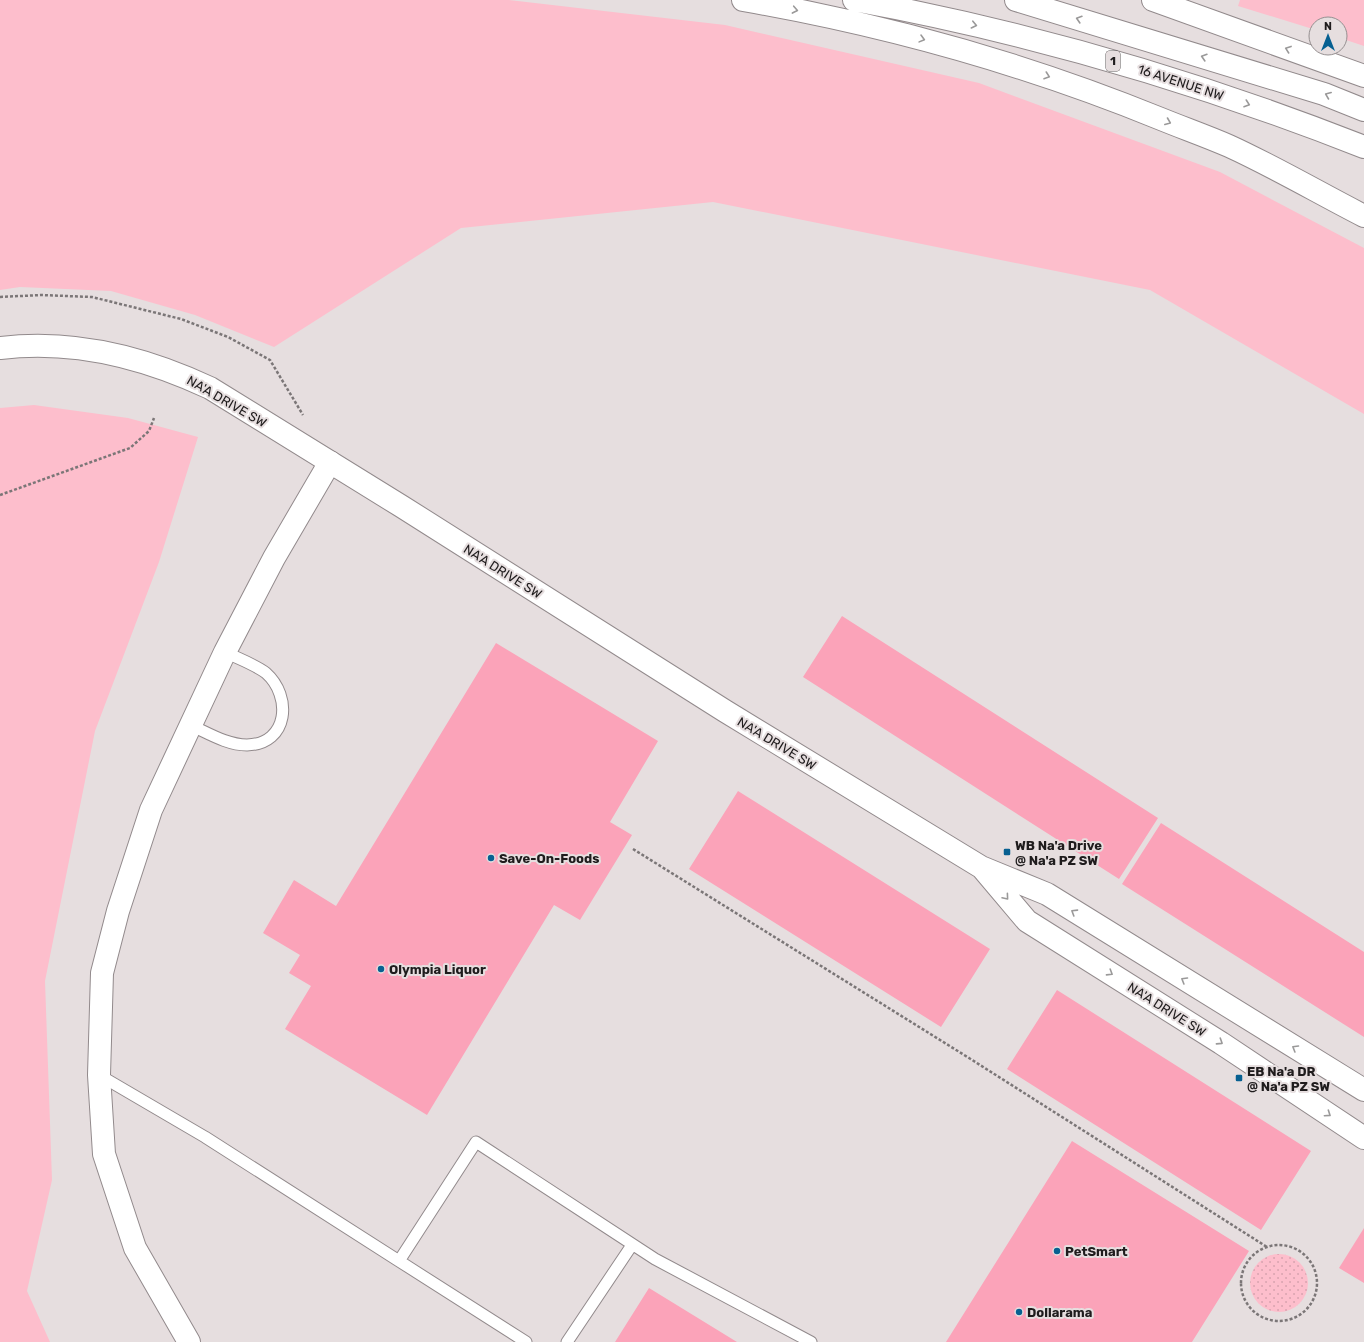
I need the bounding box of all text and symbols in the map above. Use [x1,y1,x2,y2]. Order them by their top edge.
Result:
one-way arrow [792,5,798,13]
one-way arrow [1076,15,1083,24]
north arrow [1308,16,1348,56]
text: N [1324,20,1332,33]
one-way arrow [971,21,978,29]
one-way arrow [918,34,925,43]
one-way arrow [1284,45,1291,53]
road number: 1 [1106,51,1120,71]
one-way arrow [1201,53,1208,62]
street label: 16 AVENUE NW [1136,62,1226,103]
one-way arrow [1043,71,1050,80]
one-way arrow [1325,92,1332,100]
one-way arrow [1244,99,1251,107]
one-way arrow [1165,117,1172,125]
street label: NA'A DRIVE SW [184,373,269,430]
street label: NA'A DRIVE SW [461,541,545,601]
street label: NA'A DRIVE SW [735,714,819,773]
place label: WB Na'a Drive @ Na'a PZ SW [1015,838,1102,868]
marker: WB Na'a Drive @ Na'a PZ SW [1002,847,1012,857]
place label: Save-On-Foods [499,851,599,866]
marker: Save-On-Foods [486,853,496,863]
one-way arrow [1002,892,1009,899]
one-way arrow [1071,909,1078,916]
place label: Olympia Liquor [389,962,486,977]
marker: Olympia Liquor [376,964,386,974]
one-way arrow [1106,969,1113,976]
one-way arrow [1181,978,1188,985]
street label: NA'A DRIVE SW [1125,979,1209,1039]
one-way arrow [1216,1038,1223,1045]
one-way arrow [1292,1045,1299,1053]
place label: EB Na'a DR @ Na'a PZ SW [1247,1064,1330,1094]
marker: EB Na'a DR @ Na'a PZ SW [1234,1073,1244,1083]
one-way arrow [1324,1109,1331,1117]
place label: PetSmart [1065,1244,1128,1259]
marker: PetSmart [1052,1246,1062,1256]
place label: Dollarama [1027,1305,1092,1320]
marker: Dollarama [1014,1307,1024,1317]

